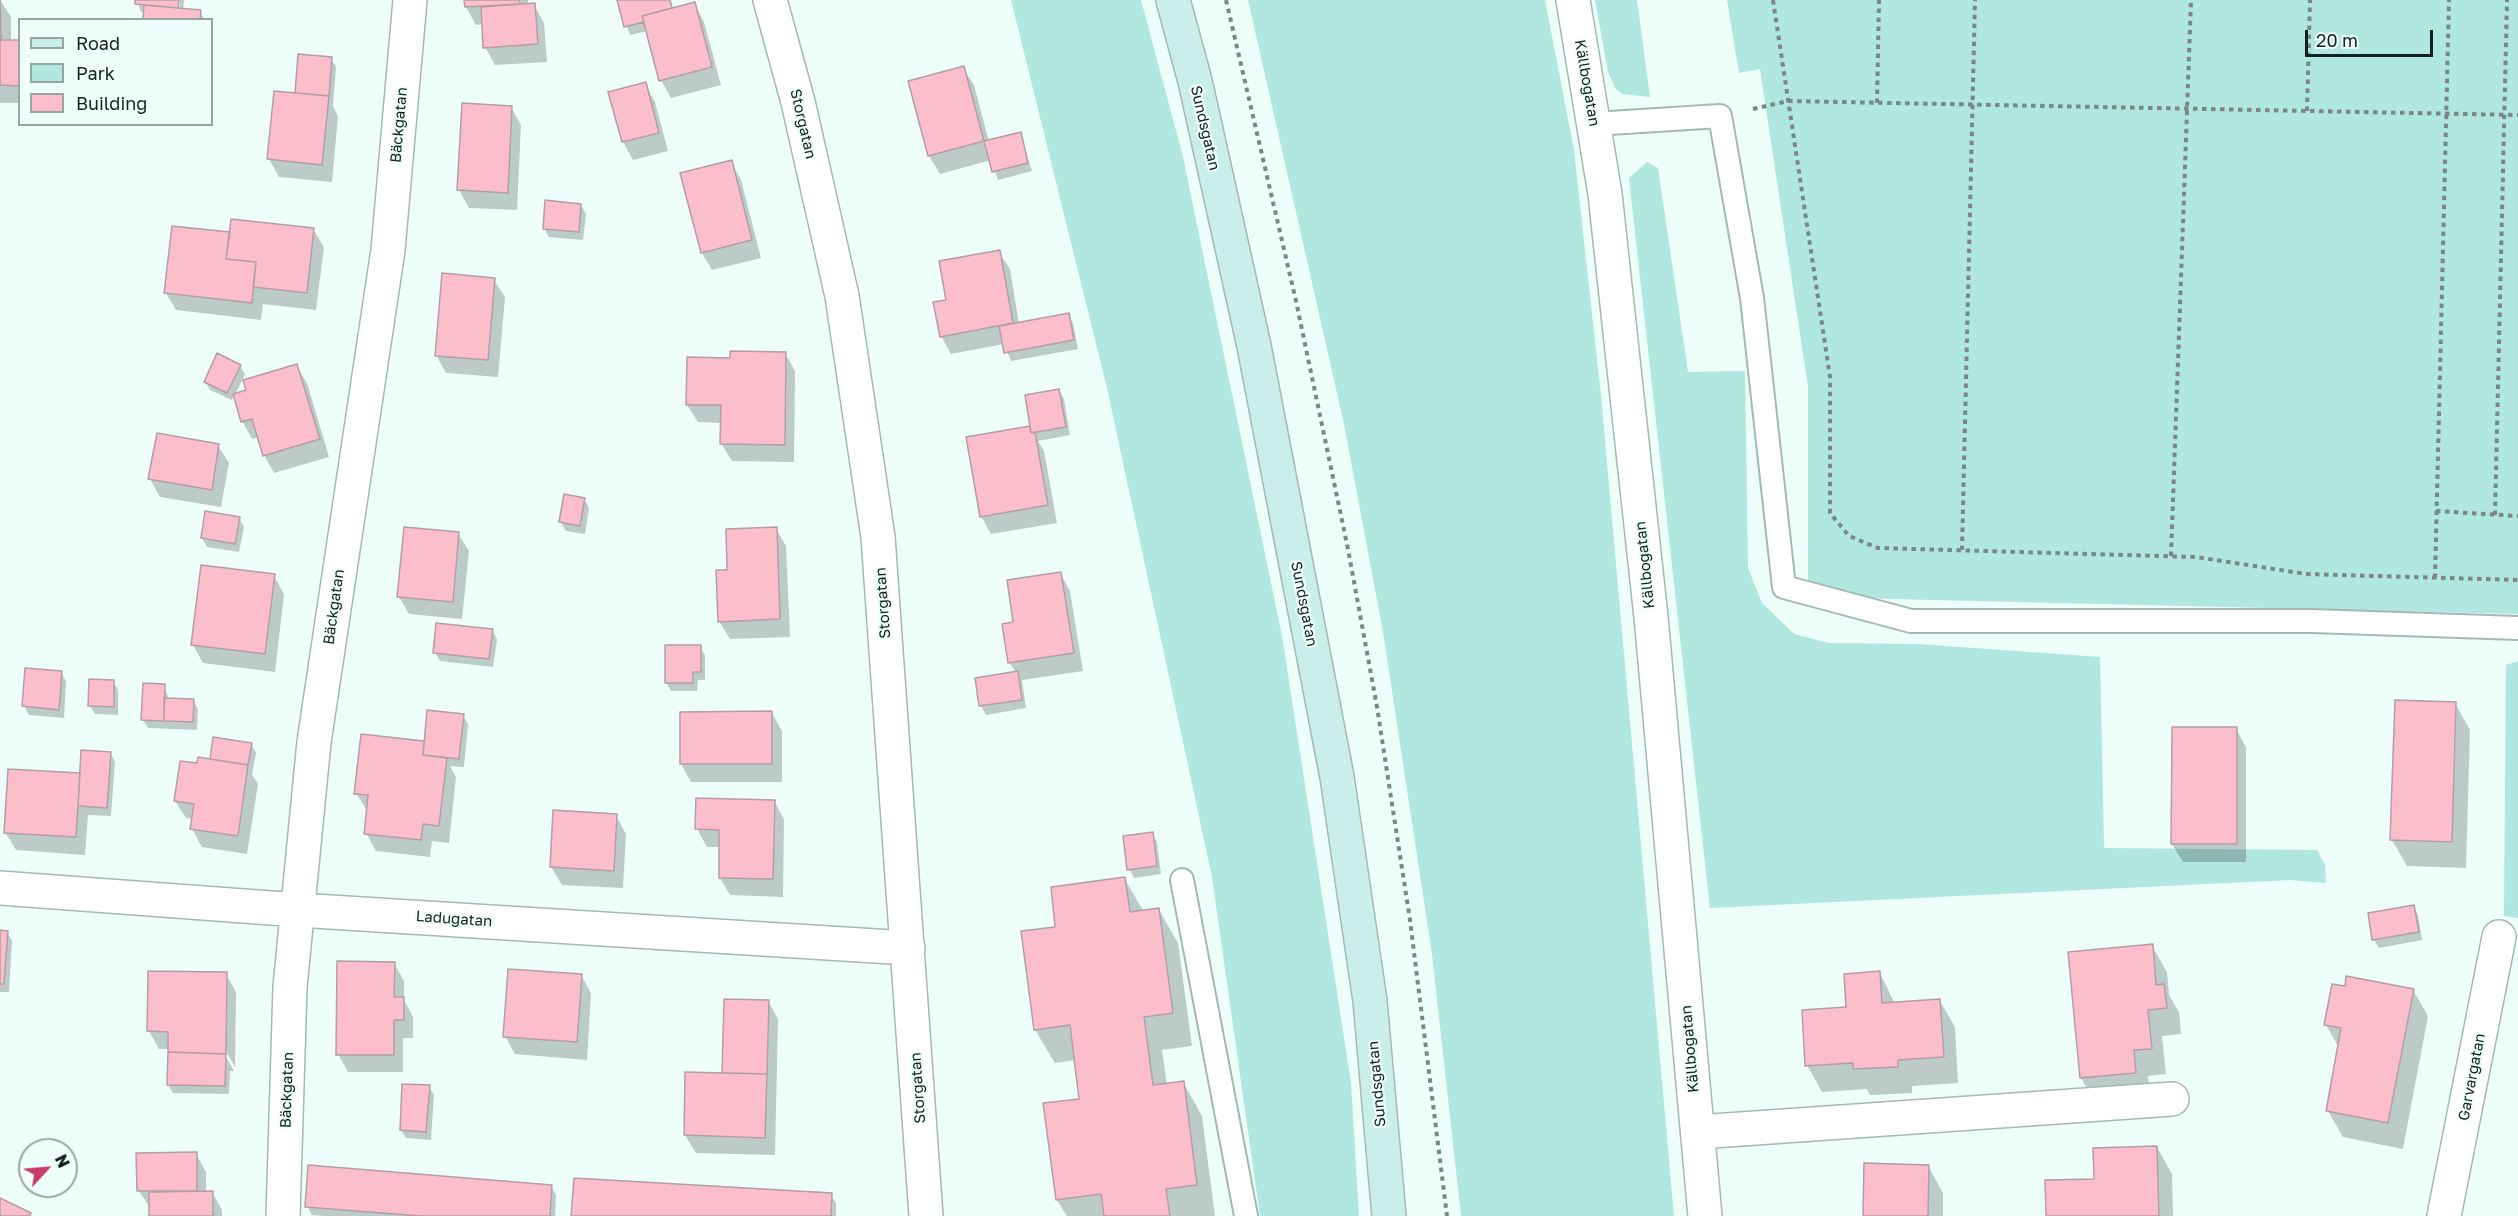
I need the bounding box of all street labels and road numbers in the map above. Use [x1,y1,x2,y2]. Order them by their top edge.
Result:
street label: Källbogatan [1571,38,1603,128]
street label: Sundsgatan [1187,84,1223,172]
street label: Bäckgatan [387,86,411,164]
street label: Storgatan [786,87,820,161]
street label: Källbogatan [1631,520,1659,610]
street label: Sundsgatan [1287,560,1321,648]
street label: Storgatan [872,567,894,639]
street label: Bäckgatan [320,568,348,646]
street label: Ladugatan [415,907,493,931]
street label: Källbogatan [1677,1005,1703,1093]
street label: Garvargatan [2455,1032,2489,1122]
street label: Sundsgatan [1364,1040,1390,1128]
street label: Bäckgatan [277,1052,297,1128]
street label: Storgatan [907,1052,929,1124]

